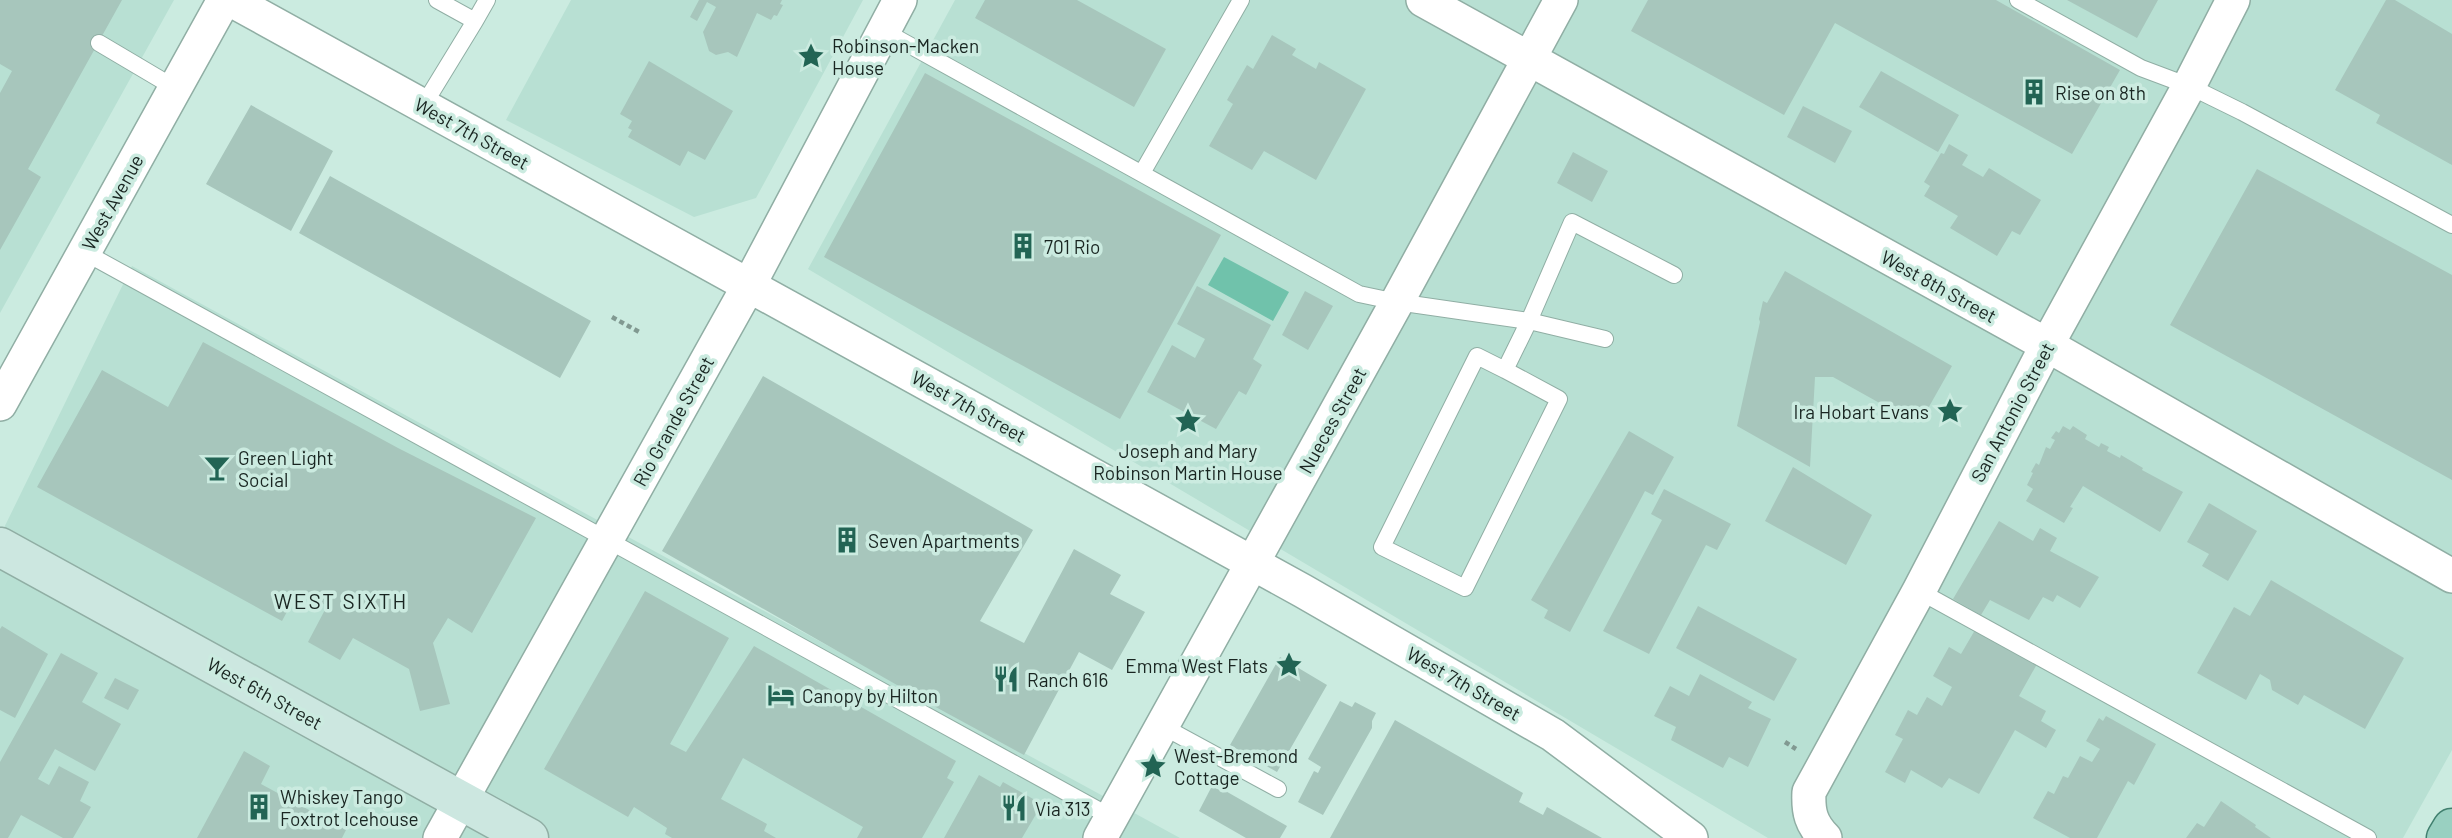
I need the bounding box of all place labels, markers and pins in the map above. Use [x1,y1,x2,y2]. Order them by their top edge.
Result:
place label: Robinson-Macken House [832,34,979,79]
place icon: Robinson-Macken House [796,41,826,71]
building icon: Rise on 8th [2019,77,2049,107]
place label: Rise on 8th [2055,81,2146,104]
building icon: 701 Rio [1008,231,1038,261]
place label: 701 Rio [1044,235,1100,258]
place icon: Ira Hobart Evans [1935,396,1965,426]
place label: Ira Hobart Evans [1794,400,1929,423]
place icon: Joseph and Mary Robinson Martin House [1173,406,1203,436]
place label: Joseph and Mary Robinson Martin House [1093,439,1283,484]
place label: Green Light Social [238,446,334,491]
bar icon: Green Light Social [202,453,232,483]
building icon: Seven Apartments [832,525,862,555]
place label: Seven Apartments [868,529,1020,552]
place icon: Emma West Flats [1274,650,1304,680]
place label: Emma West Flats [1125,654,1268,677]
restaurant icon: Ranch 616 [991,664,1021,694]
place label: Ranch 616 [1027,668,1108,691]
hotel icon: Canopy by Hilton [766,680,796,710]
place label: Canopy by Hilton [802,684,938,707]
place label: West-Bremond Cottage [1174,744,1298,789]
place icon: West-Bremond Cottage [1138,751,1168,781]
place label: Whiskey Tango Foxtrot Icehouse [280,785,419,830]
building icon: Whiskey Tango Foxtrot Icehouse [244,792,274,822]
restaurant icon: Via 313 [999,793,1029,823]
place label: Via 313 [1035,797,1091,820]

